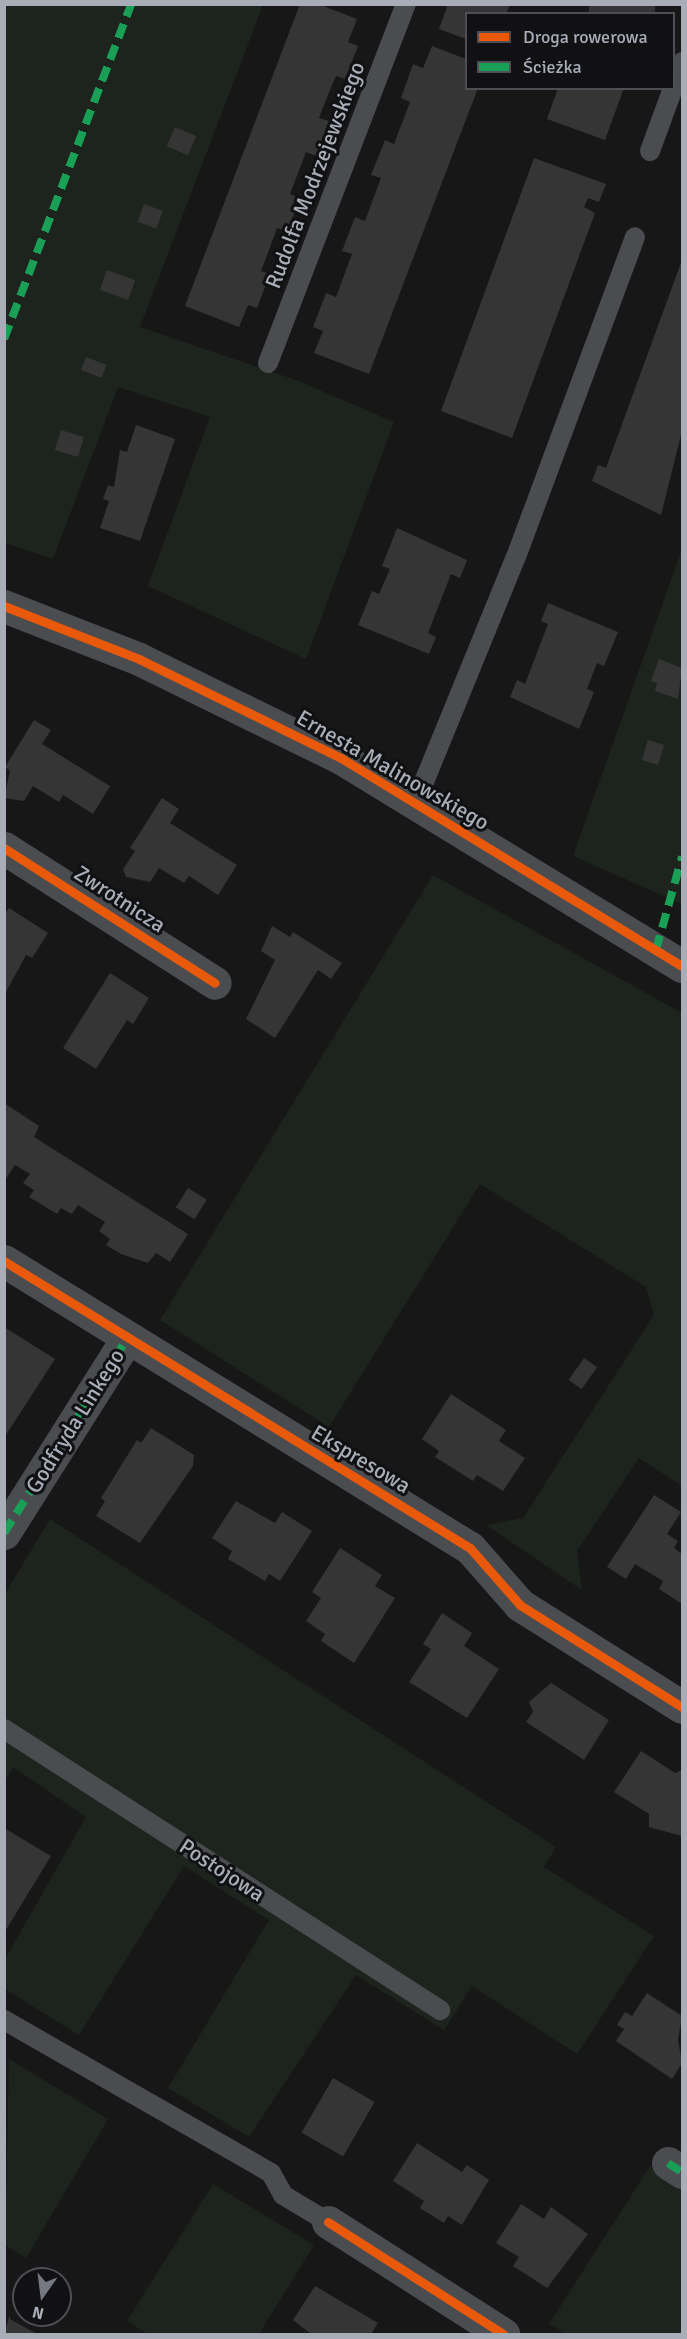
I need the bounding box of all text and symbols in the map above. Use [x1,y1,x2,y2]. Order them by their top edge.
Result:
legend [465,12,675,90]
text: Droga rowerowa [523,26,648,48]
text: Ścieżka [523,56,582,78]
street label: Rudolfa Modrzejewskiego [260,58,370,292]
street label: Ernesta Malinowskiego [292,704,494,836]
street label: Zwrotnicza [69,860,171,938]
street label: Godfryda Linkego [20,1344,130,1498]
street label: Ekspresowa [307,1419,415,1499]
street label: Postojowa [175,1833,269,1907]
north arrow [12,2267,72,2327]
text: N [30,2301,46,2324]

